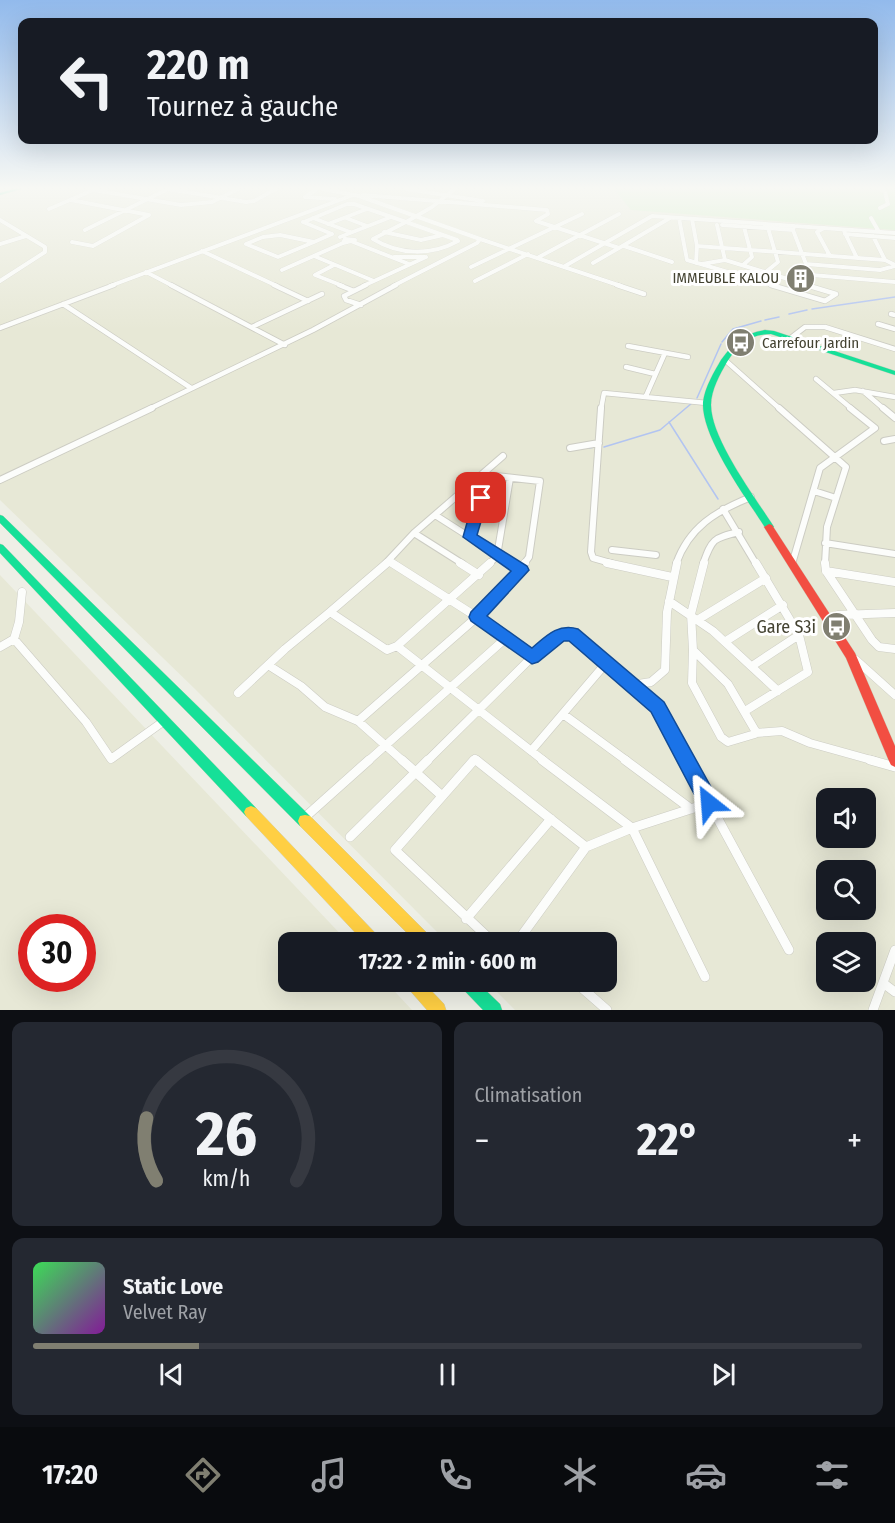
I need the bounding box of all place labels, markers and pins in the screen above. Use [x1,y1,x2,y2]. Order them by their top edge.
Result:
building icon: IMMEUBLE KALOU [784,262,816,294]
place label: IMMEUBLE KALOU [672,269,779,287]
bus stop icon: Carrefour Jardin [725,327,757,359]
place label: Carrefour Jardin [762,334,859,352]
pin [455,472,506,523]
bus stop icon: Gare S3i [821,611,853,643]
place label: Gare S3i [756,616,816,638]

